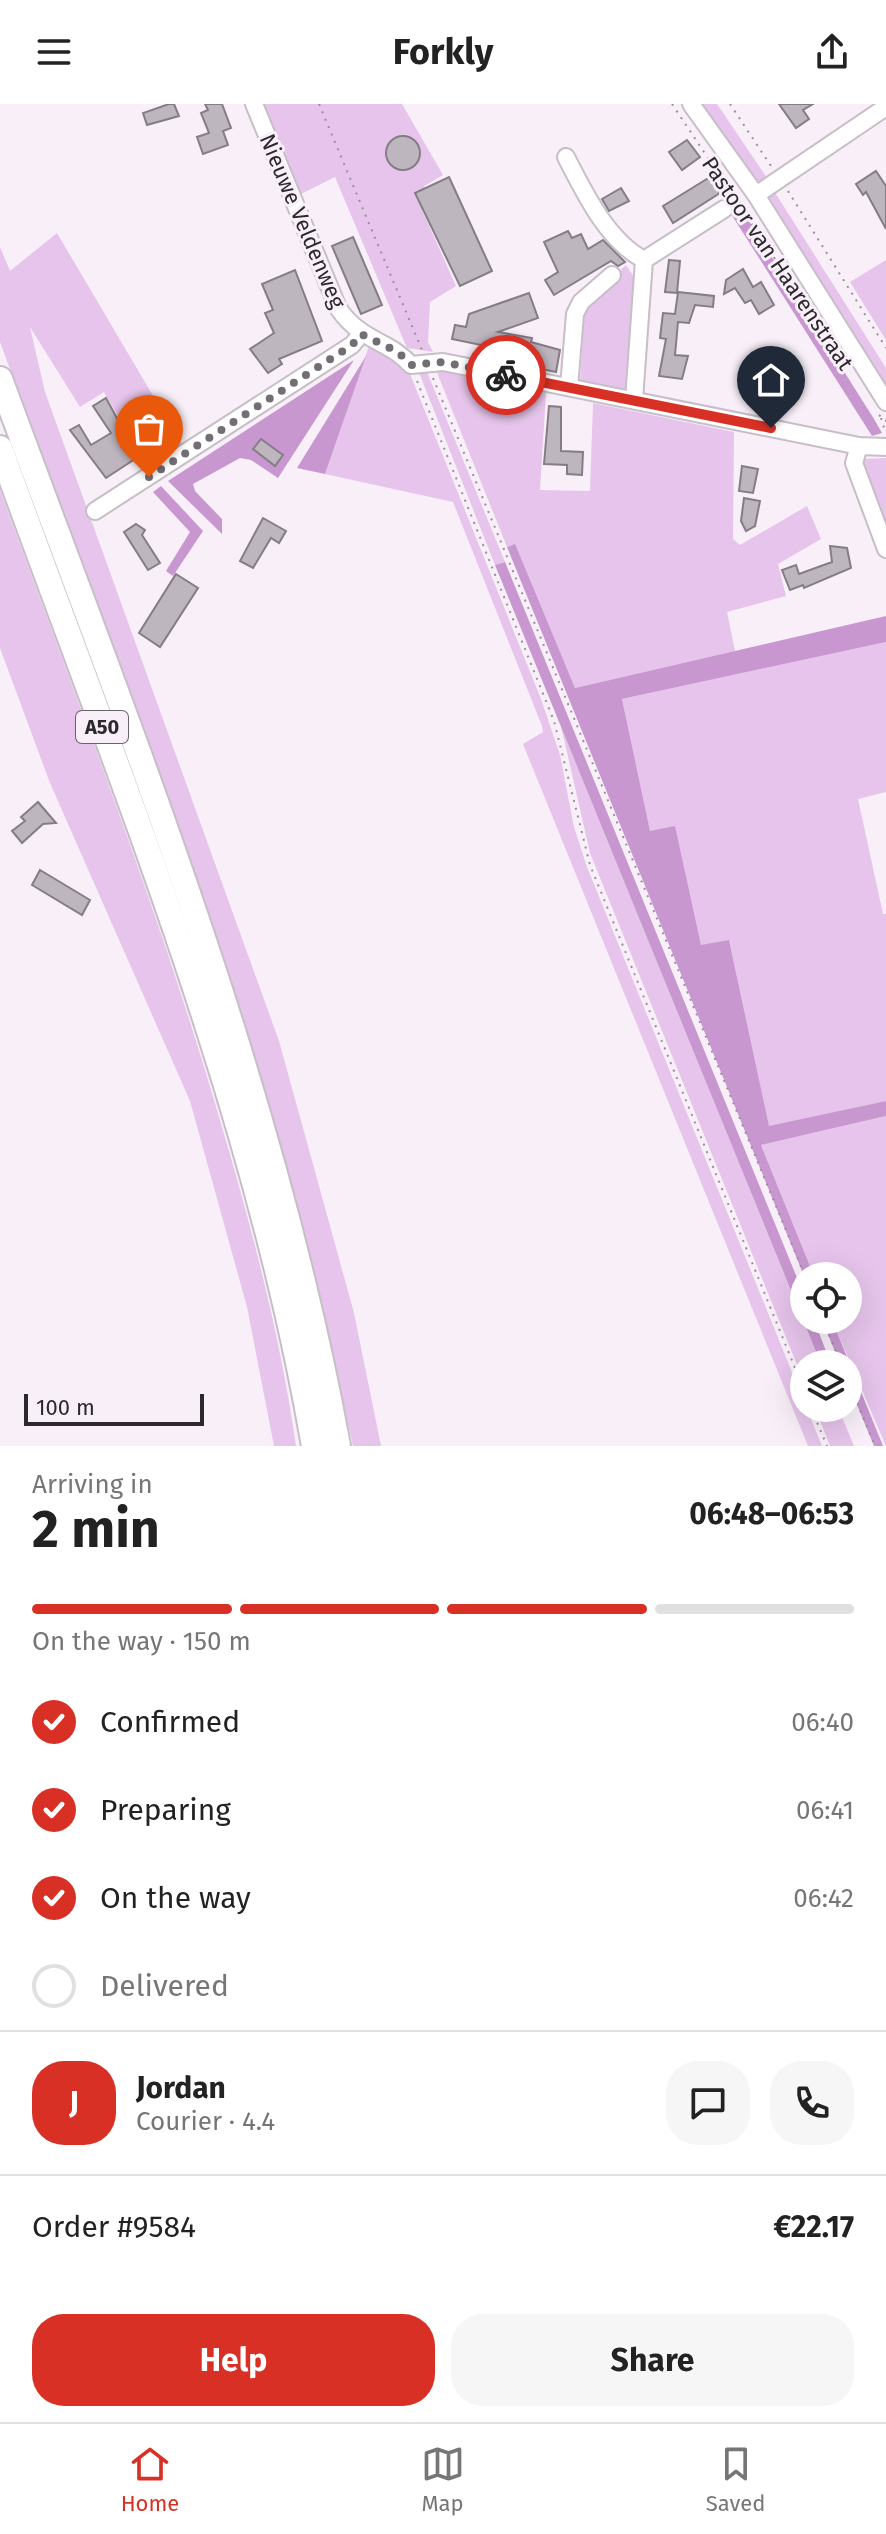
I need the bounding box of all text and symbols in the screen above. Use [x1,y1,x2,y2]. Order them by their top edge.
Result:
icon: menu [32,30,76,74]
text: Forkly [393,30,493,74]
icon: share [810,30,854,74]
street label: Nieuwe Veldenweg [254,130,352,313]
street label: Pastoor van Haarenstraat [696,151,859,375]
courier [466,335,546,415]
pin [737,346,805,428]
icon: bike [484,353,528,397]
icon: home [749,358,793,402]
pin [115,395,183,477]
icon: bag [127,407,171,451]
road number: A50 [76,711,128,743]
map controls [790,1262,862,1422]
button: locate [790,1262,862,1334]
button: layers [790,1350,862,1422]
scale bar [24,1390,204,1426]
text: 100 m [36,1394,95,1421]
text: Arriving in [32,1469,153,1500]
text: 06:48–06:53 [689,1496,854,1532]
text: 2 min [32,1498,160,1561]
text: On the way · 150 m [32,1626,251,1657]
icon: check [32,1700,76,1744]
text: Confirmed [100,1704,240,1740]
text: 06:40 [791,1707,854,1738]
icon: check [32,1788,76,1832]
text: Preparing [100,1792,231,1828]
text: 06:41 [796,1795,854,1826]
icon: check [32,1876,76,1920]
text: On the way [100,1880,251,1916]
text: 06:42 [793,1883,854,1914]
text: Delivered [100,1968,229,2004]
button: chat [666,2061,750,2145]
button: phone [770,2061,854,2145]
text: Jordan [136,2070,226,2106]
text: J [69,2085,79,2121]
text: Courier · 4.4 [136,2106,275,2137]
text: Order #9584 [32,2209,196,2245]
text: €22.17 [773,2209,854,2245]
button: Help [32,2314,435,2406]
button: Share [451,2314,854,2406]
tab: Home [121,2442,179,2517]
tab: Map [421,2442,465,2517]
tab: Saved [706,2442,765,2517]

